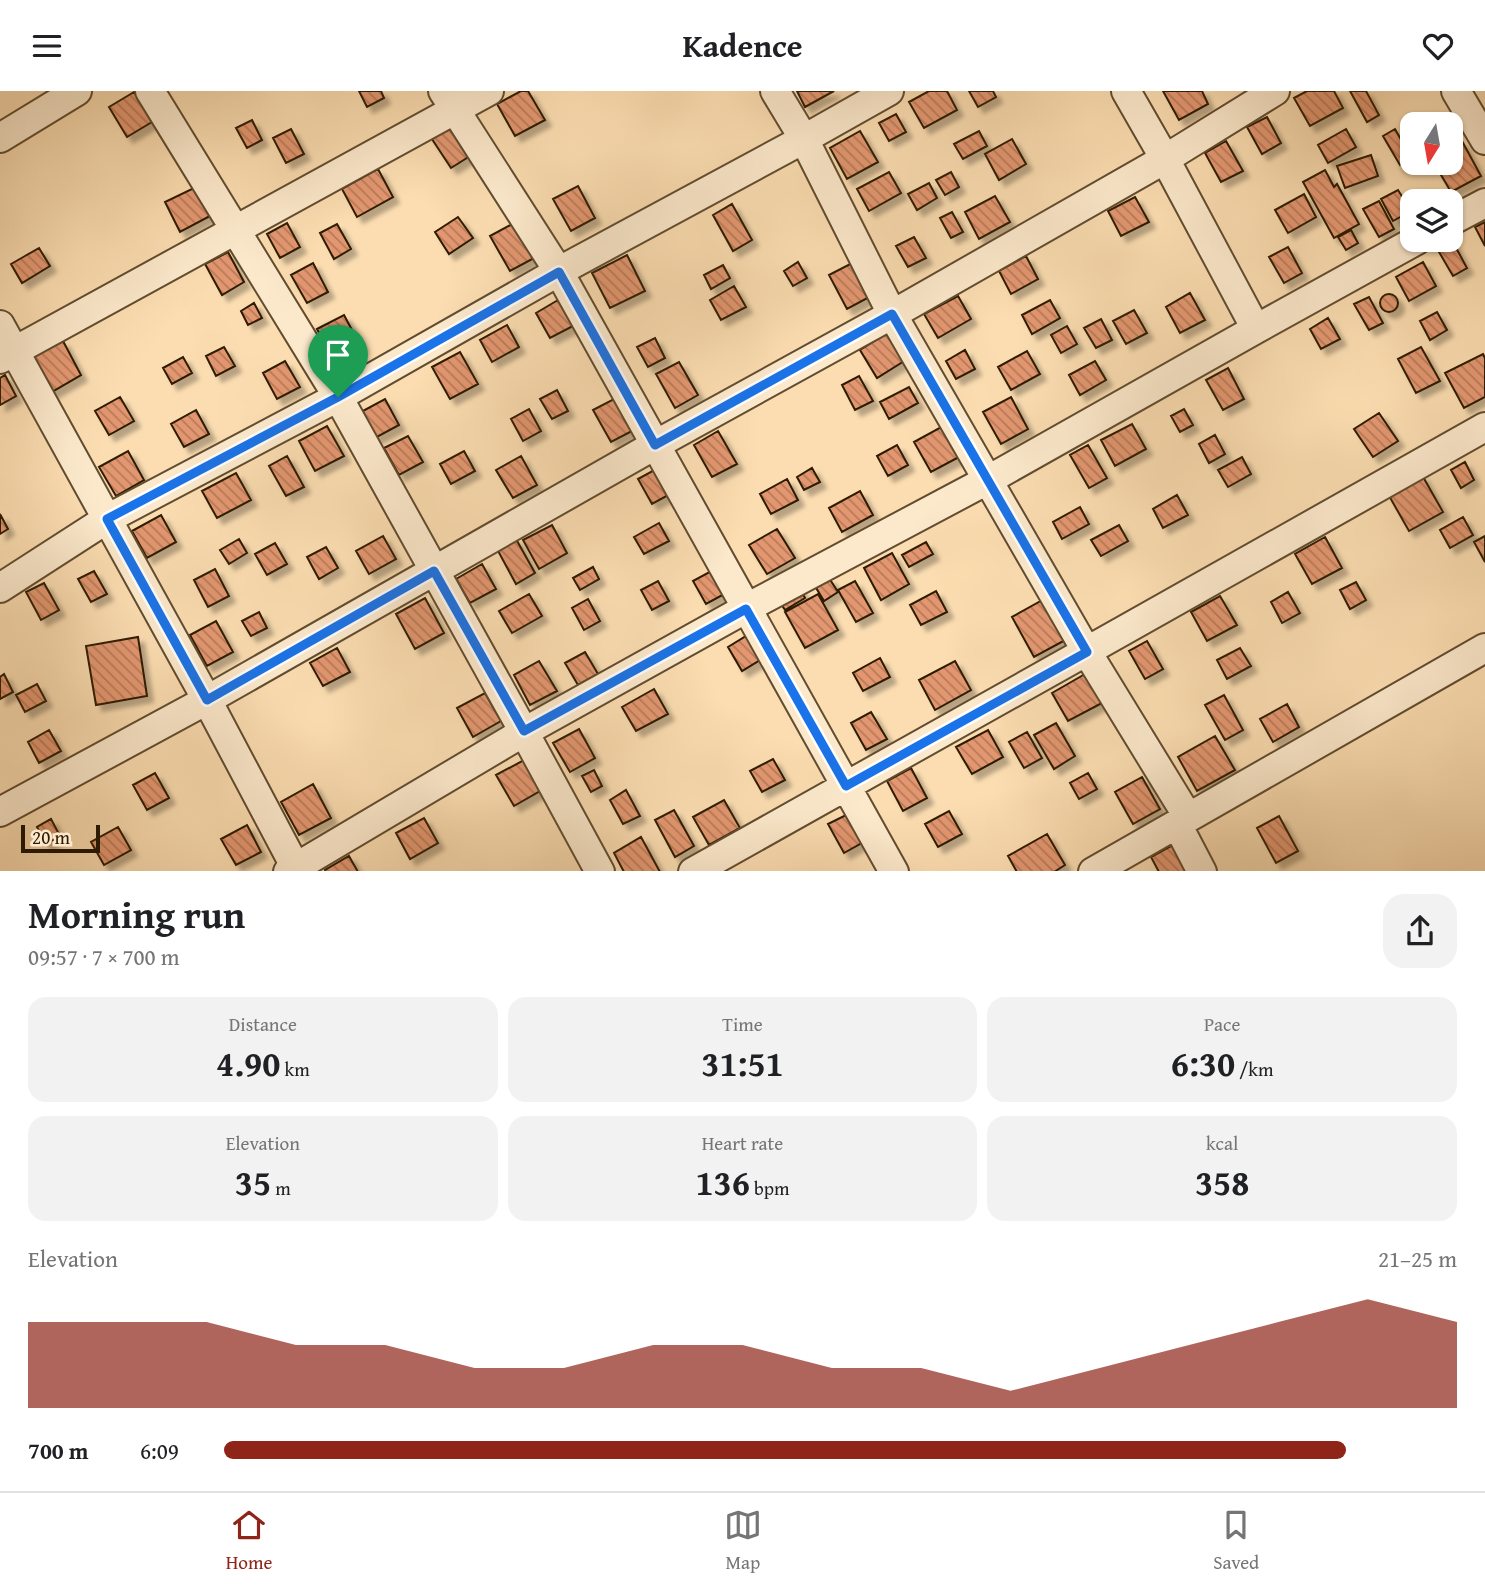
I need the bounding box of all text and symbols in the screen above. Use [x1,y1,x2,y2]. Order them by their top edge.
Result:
text: Kadence [682,22,803,69]
icon: menu [28,27,66,65]
icon: heart [1419,27,1457,65]
north arrow [1400,112,1463,175]
map controls [1400,112,1463,252]
button: layers [1400,189,1463,252]
pin [308,325,368,397]
icon: arrive [319,336,357,374]
scale bar [21,823,100,854]
text: 20 m [32,823,70,851]
text: Morning run [28,886,245,942]
button: share [1383,894,1457,968]
text: 09:57 · 7 × 700 m [28,940,180,973]
text: Distance [229,1010,297,1038]
text: Time [722,1010,763,1038]
text: Pace [1204,1010,1240,1038]
text: 4.90 [216,1038,280,1089]
text: 31:51 [701,1038,784,1089]
text: 6:30 [1171,1038,1235,1089]
text: km [280,1055,310,1083]
text: /km [1235,1055,1273,1083]
text: Elevation [226,1129,300,1157]
text: Heart rate [702,1129,783,1157]
text: kcal [1206,1129,1238,1157]
text: 35 [235,1157,271,1208]
text: 136 [695,1157,750,1208]
text: 358 [1195,1157,1249,1208]
text: m [271,1174,291,1202]
text: bpm [750,1174,790,1202]
text: Elevation [28,1242,118,1275]
text: 21–25 m [1378,1242,1457,1275]
text: 700 m [28,1434,89,1467]
text: 6:09 [140,1434,179,1467]
tab: Home [226,1506,272,1576]
tab: Map [724,1506,762,1576]
tab: Saved [1213,1506,1259,1576]

